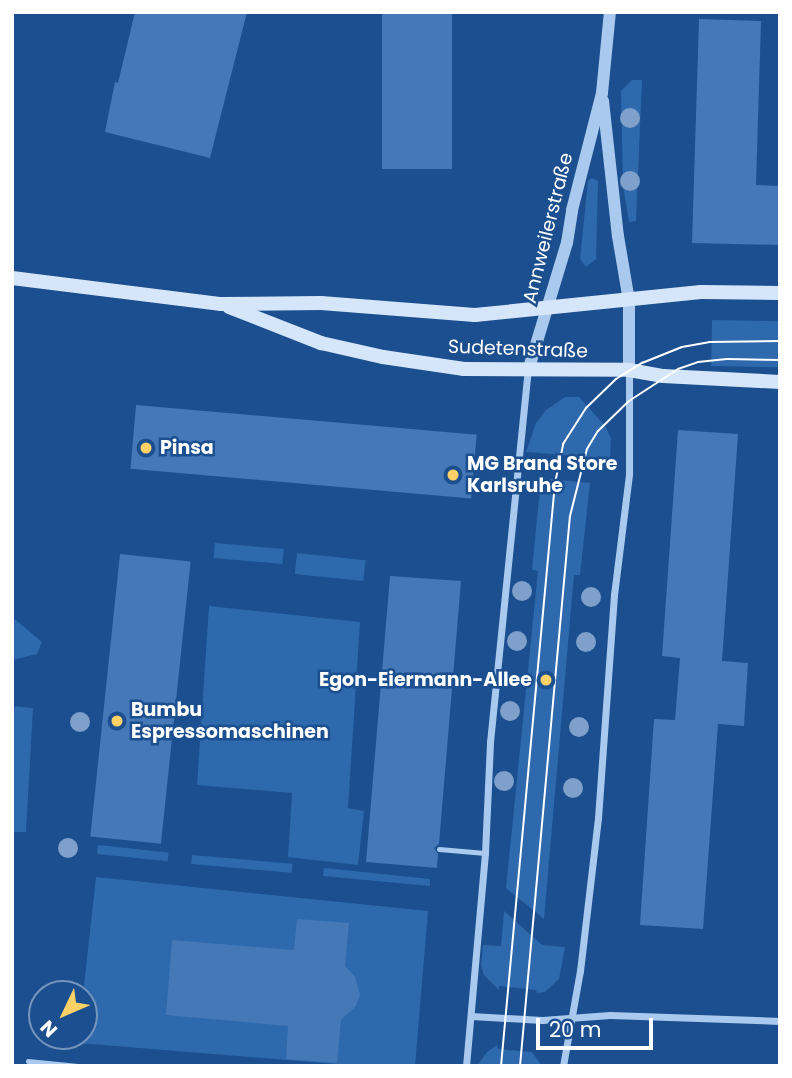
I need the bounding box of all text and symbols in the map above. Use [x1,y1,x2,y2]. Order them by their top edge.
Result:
street label: Annweilerstraße [518,150,578,306]
street label: Sudetenstraße [448,335,588,363]
place label: Pinsa [160,437,214,459]
marker: Pinsa [138,440,154,456]
place label: MG Brand Store Karlsruhe [467,453,618,497]
marker: MG Brand Store Karlsruhe [445,467,461,483]
place label: Egon-Eiermann-Allee [319,669,532,691]
marker: Egon-Eiermann-Allee [538,672,554,688]
place label: Bumbu Espressomaschinen [131,699,329,743]
marker: Bumbu Espressomaschinen [109,713,125,729]
north arrow [28,980,98,1050]
scale bar [540,1004,657,1048]
text: N [34,1014,64,1043]
text: 20 m [549,1015,602,1044]

